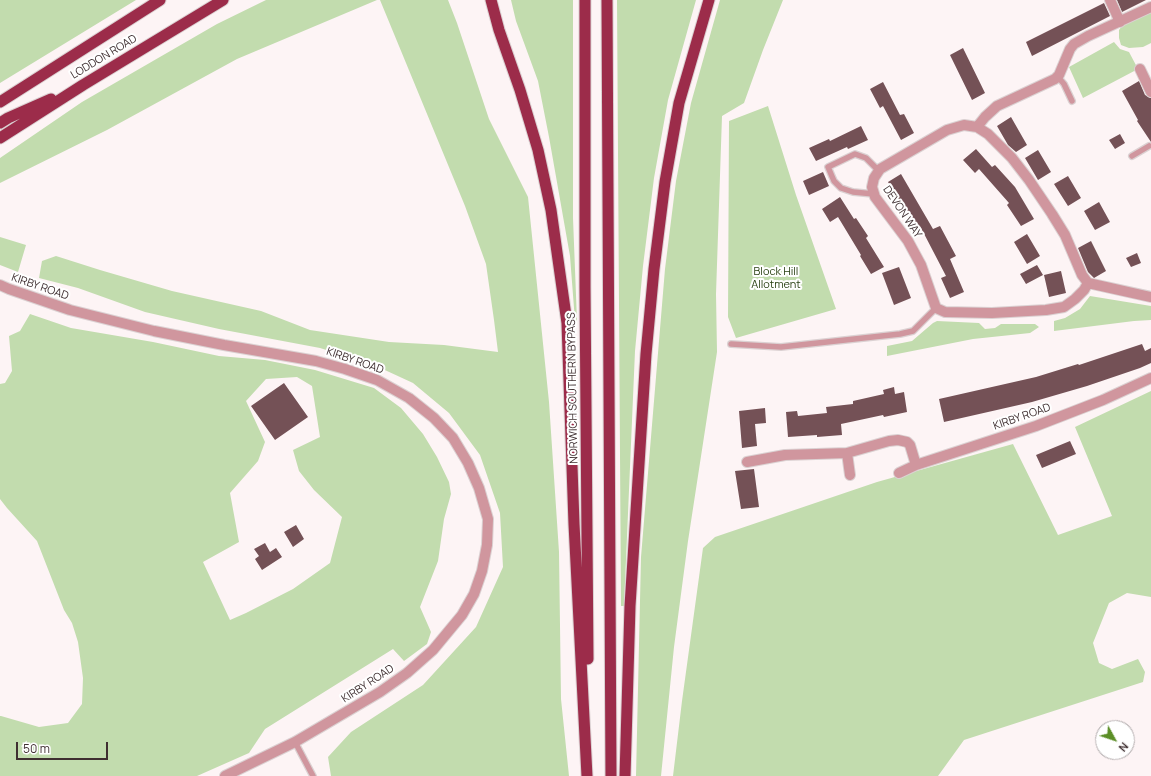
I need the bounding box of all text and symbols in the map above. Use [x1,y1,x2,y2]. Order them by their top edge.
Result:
street label: LODDON ROAD [69,32,139,82]
street label: DEVON WAY [880,184,924,240]
park label: Block Hill Allotment [751,265,801,291]
street label: KIRBY ROAD [10,271,70,303]
street label: NORWICH SOUTHERN BYPASS [565,312,581,464]
street label: KIRBY ROAD [325,345,385,377]
street label: KIRBY ROAD [992,401,1052,433]
street label: KIRBY ROAD [339,662,397,706]
north arrow [1095,720,1135,760]
scale bar [18,734,110,760]
text: 50 m [23,740,50,757]
text: N [1116,740,1132,755]

